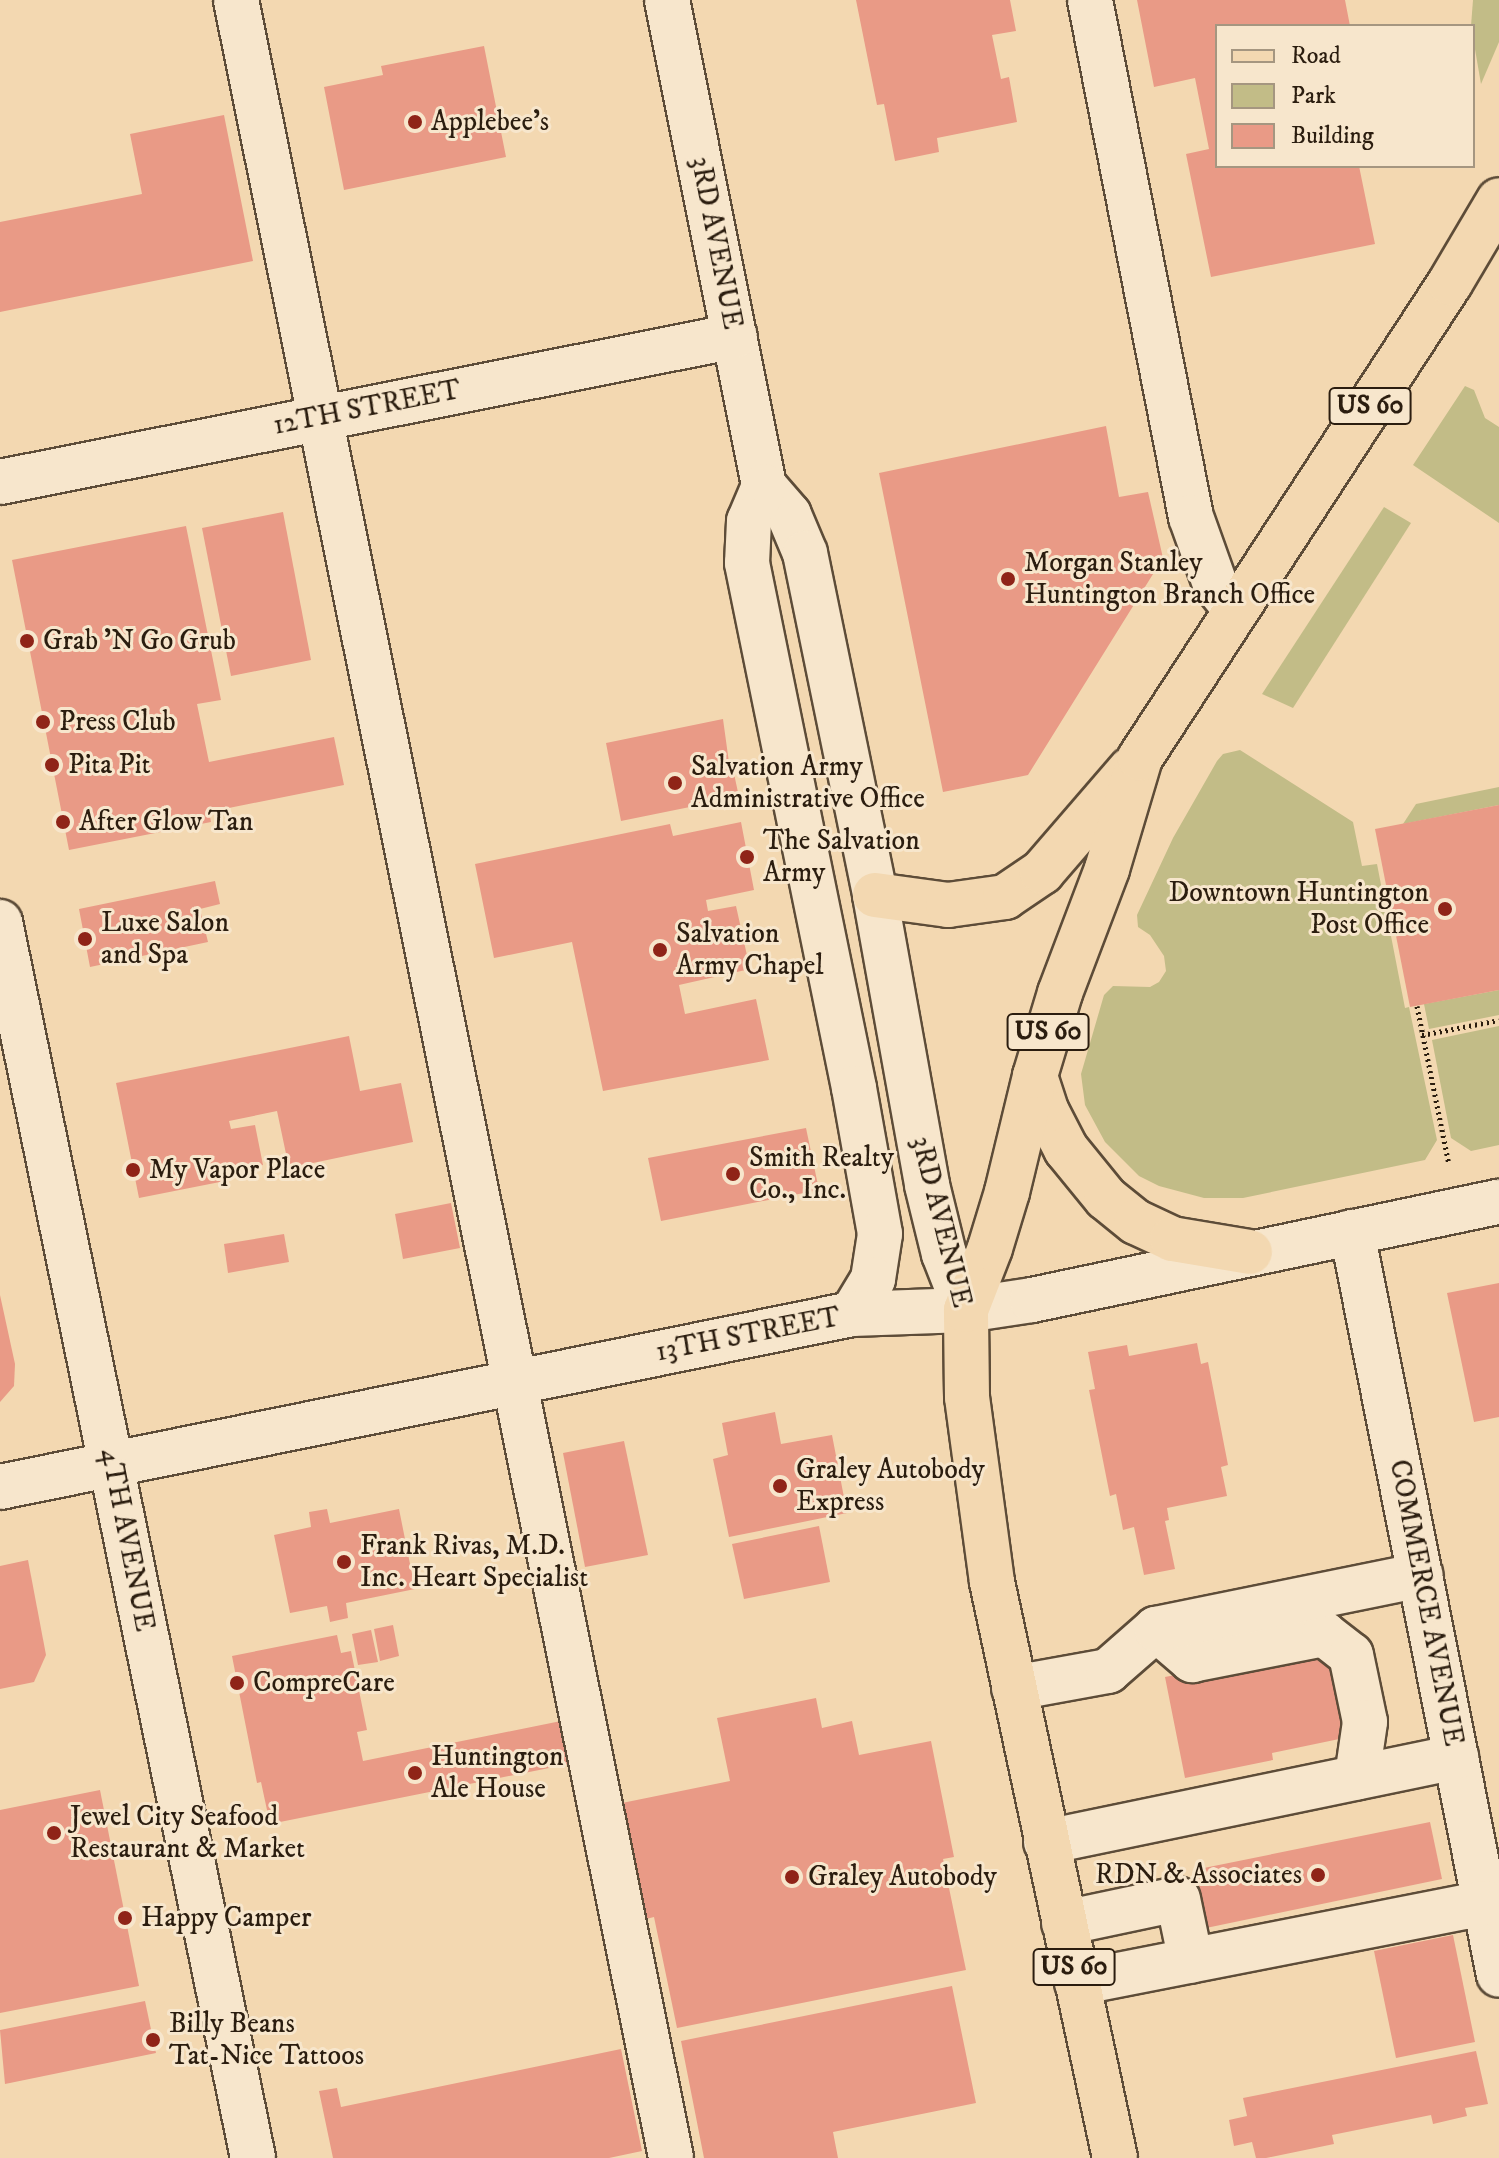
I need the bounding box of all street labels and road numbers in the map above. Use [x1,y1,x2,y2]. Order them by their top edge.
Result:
street label: 3RD AVENUE [683,154,749,332]
street label: 12TH STREET [270,373,464,443]
road number: US 60 [1328,384,1412,428]
road number: US 60 [1006,1010,1090,1054]
street label: 3RD AVENUE [904,1133,978,1311]
street label: 13TH STREET [653,1301,843,1369]
street label: 4TH AVENUE [93,1446,161,1634]
street label: COMMERCE AVENUE [1382,1457,1470,1749]
road number: US 60 [1032,1945,1116,1989]

